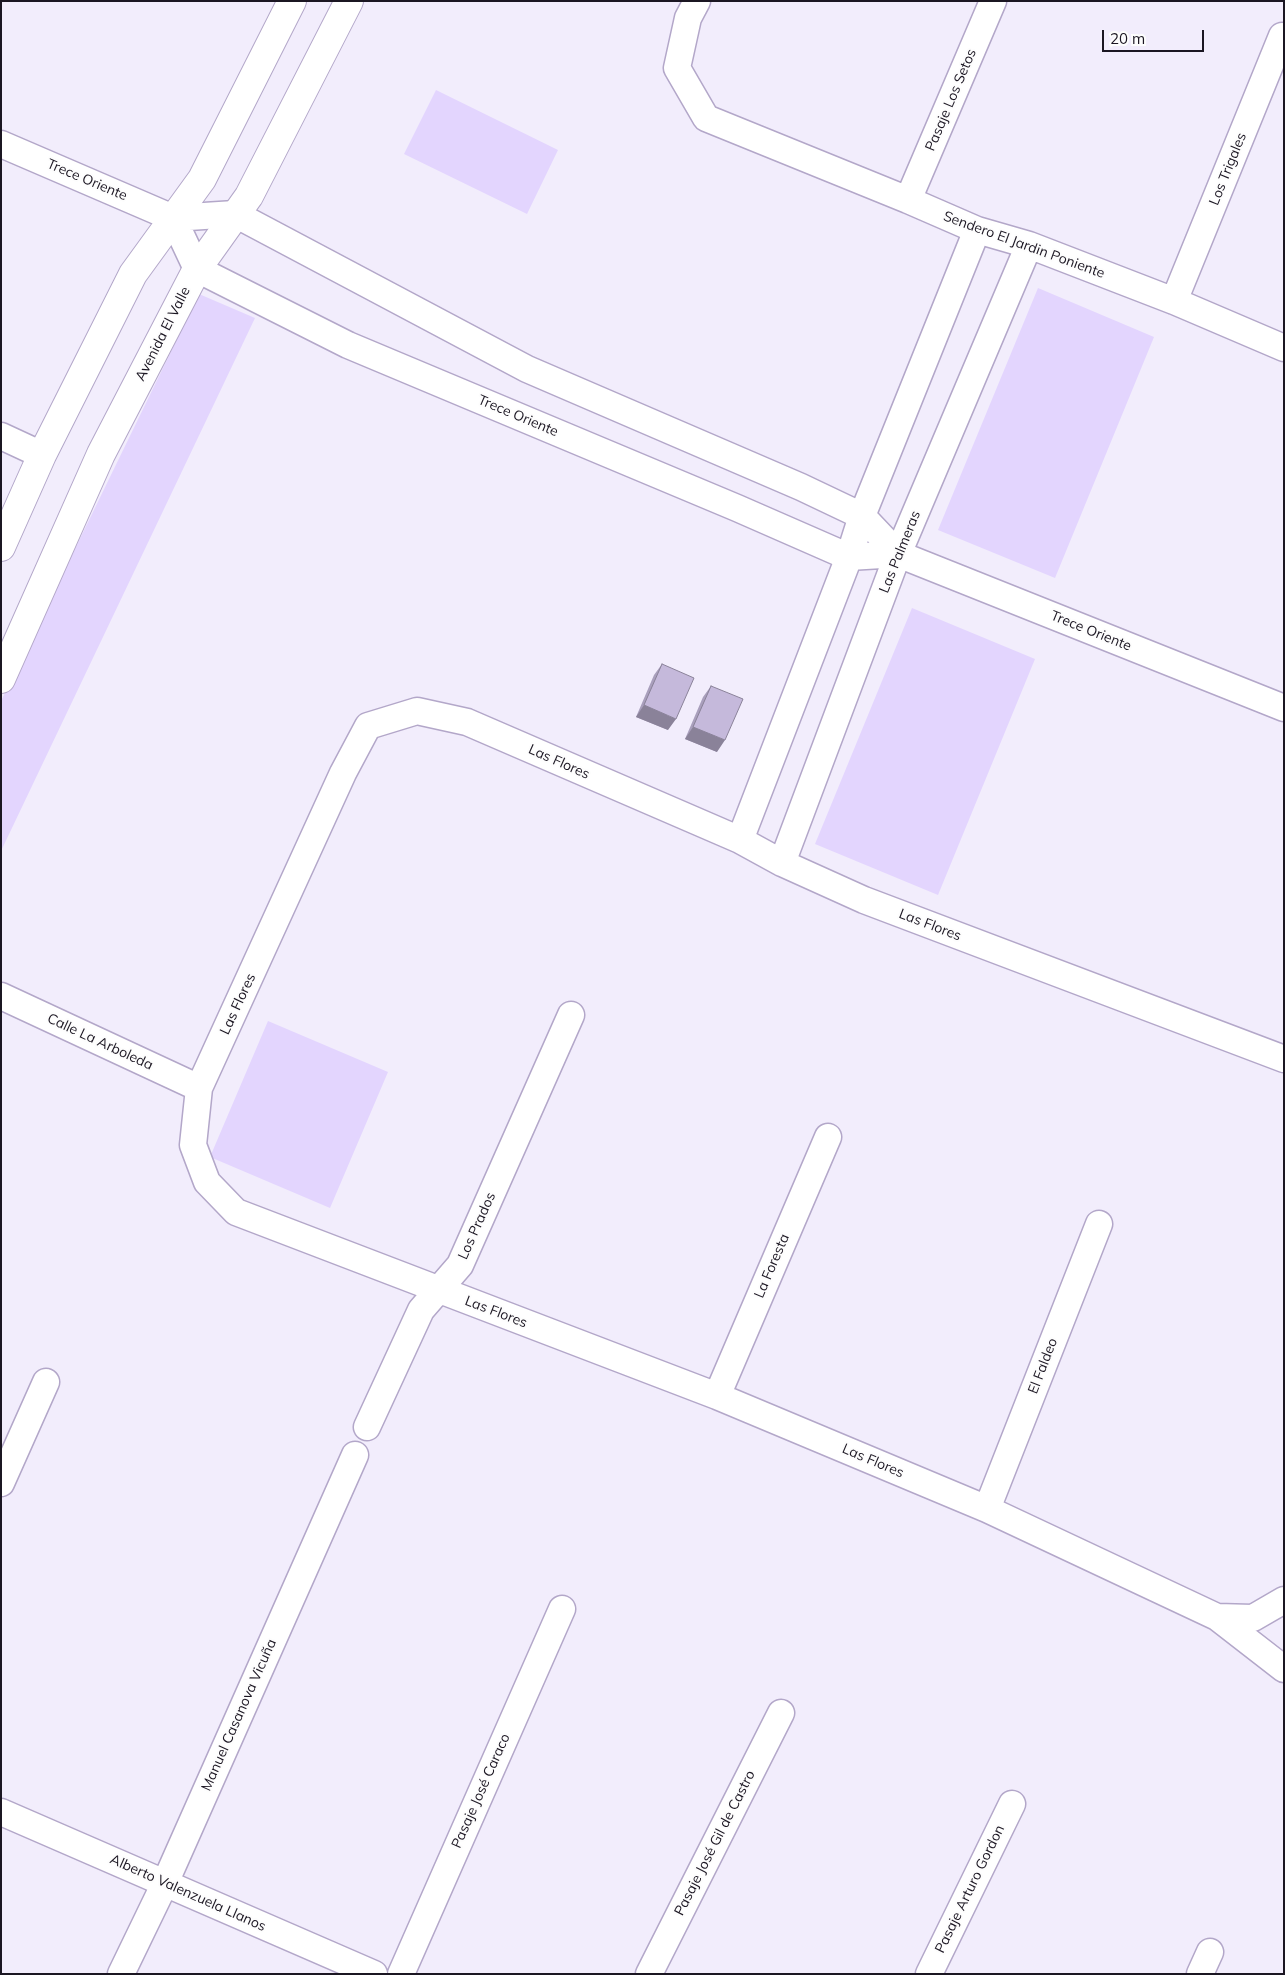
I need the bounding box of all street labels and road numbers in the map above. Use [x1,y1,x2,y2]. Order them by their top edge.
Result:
street label: Pasaje Los Setos [922,46,980,154]
street label: Los Trigales [1206,130,1250,208]
street label: Trece Oriente [44,156,130,204]
street label: Sendero El Jardin Poniente [941,208,1107,282]
street label: Avenida El Valle [132,284,194,384]
street label: Trece Oriente [475,392,561,440]
street label: Las Palmeras [876,508,924,596]
street label: Trece Oriente [1048,607,1134,655]
street label: Las Flores [526,741,592,783]
street label: Las Flores [896,905,964,945]
street label: Las Flores [217,971,259,1037]
street label: Calle La Arboleda [44,1010,156,1074]
street label: Los Prados [455,1190,499,1262]
street label: La Foresta [751,1231,793,1301]
street label: Las Flores [462,1292,530,1332]
street label: El Faldeo [1025,1336,1061,1396]
street label: Las Flores [840,1440,906,1482]
street label: Manuel Casanova Vicuña [198,1636,280,1794]
street label: Pasaje José Caraco [448,1731,514,1851]
street label: Pasaje José Gil de Castro [671,1768,759,1918]
street label: Pasaje Arturo Gordon [932,1822,1008,1956]
street label: Alberto Valenzuela Llanos [107,1851,269,1935]

